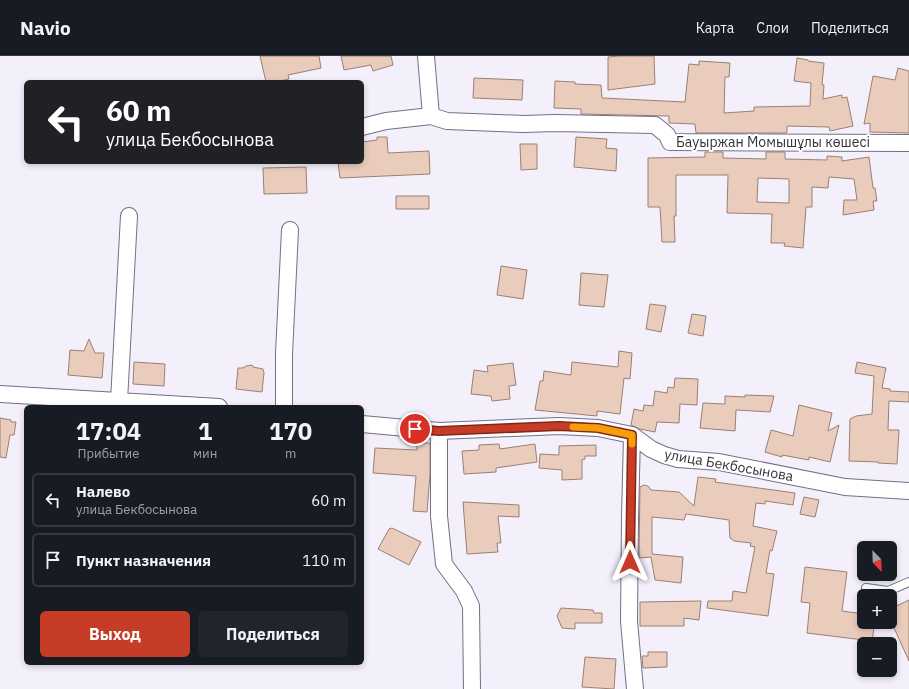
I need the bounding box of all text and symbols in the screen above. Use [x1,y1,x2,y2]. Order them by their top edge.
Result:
text: Navio [20,16,71,40]
text: Карта [696,19,734,37]
text: Слои [756,19,789,37]
text: Поделиться [811,19,889,37]
text: 60 m [106,92,171,129]
icon: left [40,96,92,148]
text: улица Бекбосынова [106,128,274,151]
street label: Бауыржан Момышұлы көшесі [676,133,870,151]
pin [398,412,432,446]
text: 17:04 [76,415,141,447]
text: 1 [198,415,212,447]
text: 170 [269,415,312,447]
icon: arrive [404,418,426,440]
text: Прибытие [78,445,139,462]
text: мин [193,445,217,462]
text: m [285,445,296,462]
street label: улица Бекбосынова [663,445,795,485]
text: Налево [76,482,130,501]
icon: left [42,489,64,511]
text: 60 m [311,491,346,510]
text: улица Бекбосынова [76,501,197,518]
position arrow [609,541,651,583]
north arrow [857,541,897,581]
map controls [857,541,897,677]
icon: arrive [42,549,64,571]
text: Пункт назначения [76,551,211,570]
text: 110 m [302,551,346,570]
button: + [857,589,897,629]
button: Выход [40,611,190,657]
button: Поделиться [198,611,348,657]
button: − [857,637,897,677]

